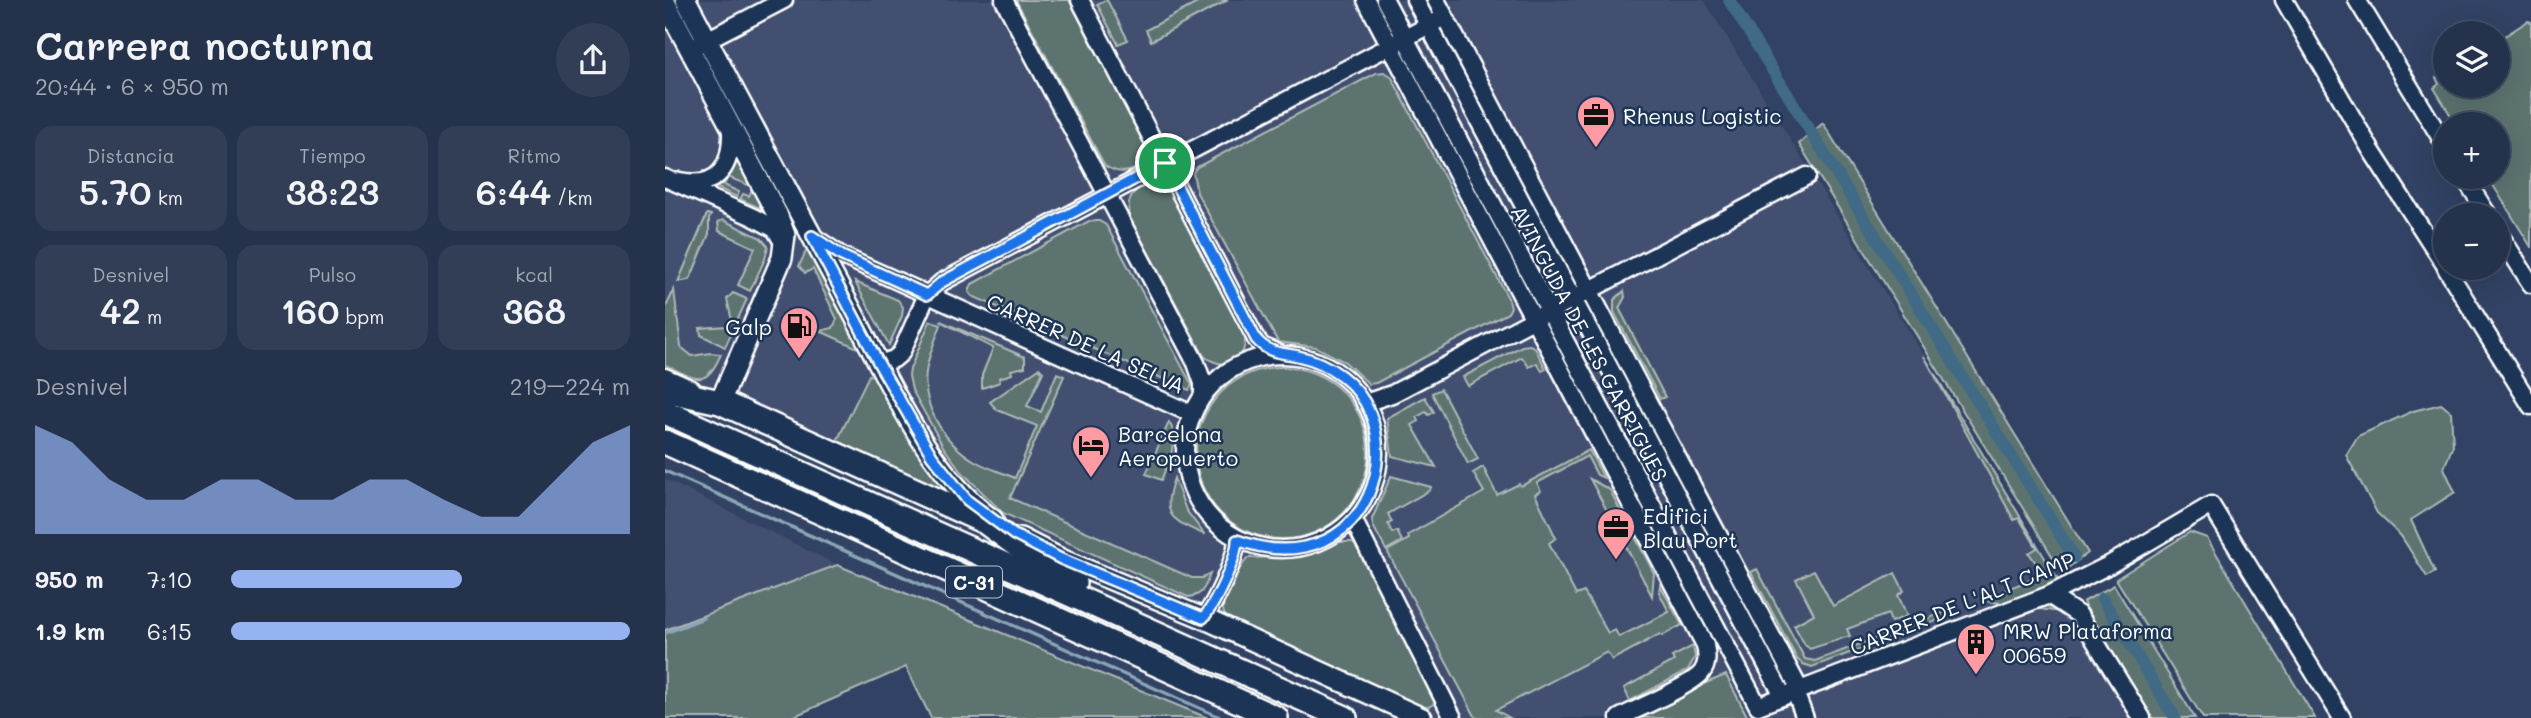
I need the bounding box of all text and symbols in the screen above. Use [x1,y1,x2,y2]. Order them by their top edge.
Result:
text: Carrera nocturna [35,20,374,70]
map controls [2433,21,2510,280]
button: layers [2433,21,2510,98]
button: share [556,23,630,97]
text: 20:44 · 6 × 950 m [35,71,229,101]
office icon: Rhenus Logistic [1575,94,1617,149]
place label: Rhenus Logistic [1623,102,1782,129]
button: + [2433,112,2510,189]
pin [1135,133,1195,193]
text: Distancia [87,143,175,168]
text: Tiempo [299,143,366,168]
text: Ritmo [508,143,561,168]
icon: arrive [1146,144,1184,182]
text: 5.70 [79,168,152,214]
text: 38:23 [286,168,379,214]
text: 6:44 [476,168,551,214]
text: km [152,185,183,210]
text: /km [551,185,593,210]
street label: AVINGUDA DE LES GARRIGUES [1505,200,1675,486]
button: − [2433,203,2510,280]
text: Desnivel [92,262,169,287]
text: Pulso [309,262,356,287]
text: kcal [515,262,553,287]
text: 42 [100,287,141,333]
text: 160 [281,287,339,333]
text: 368 [502,287,566,333]
street label: CARRER DE LA SELVA [983,287,1189,399]
text: m [141,304,162,329]
text: bpm [339,304,384,329]
fuel station icon: Galp [778,305,820,360]
place label: Galp [725,313,772,340]
text: Desnivel [35,371,128,401]
text: 219–224 m [510,371,630,401]
place label: Barcelona Aeropuerto [1118,420,1238,471]
hotel icon: Barcelona Aeropuerto [1070,424,1112,479]
place label: Edifici Blau Port [1643,502,1738,553]
office icon: Edifici Blau Port [1595,506,1637,561]
street label: CARRER DE L'ALT CAMP [1845,545,2079,661]
text: 950 m [35,564,104,594]
text: 7:10 [147,564,191,594]
road number: C-31 [946,566,1002,597]
text: 1.9 km [35,616,105,646]
text: 6:15 [147,616,192,646]
place label: MRW Plataforma 00659 [2003,617,2173,668]
building icon: MRW Plataforma 00659 [1955,621,1997,676]

